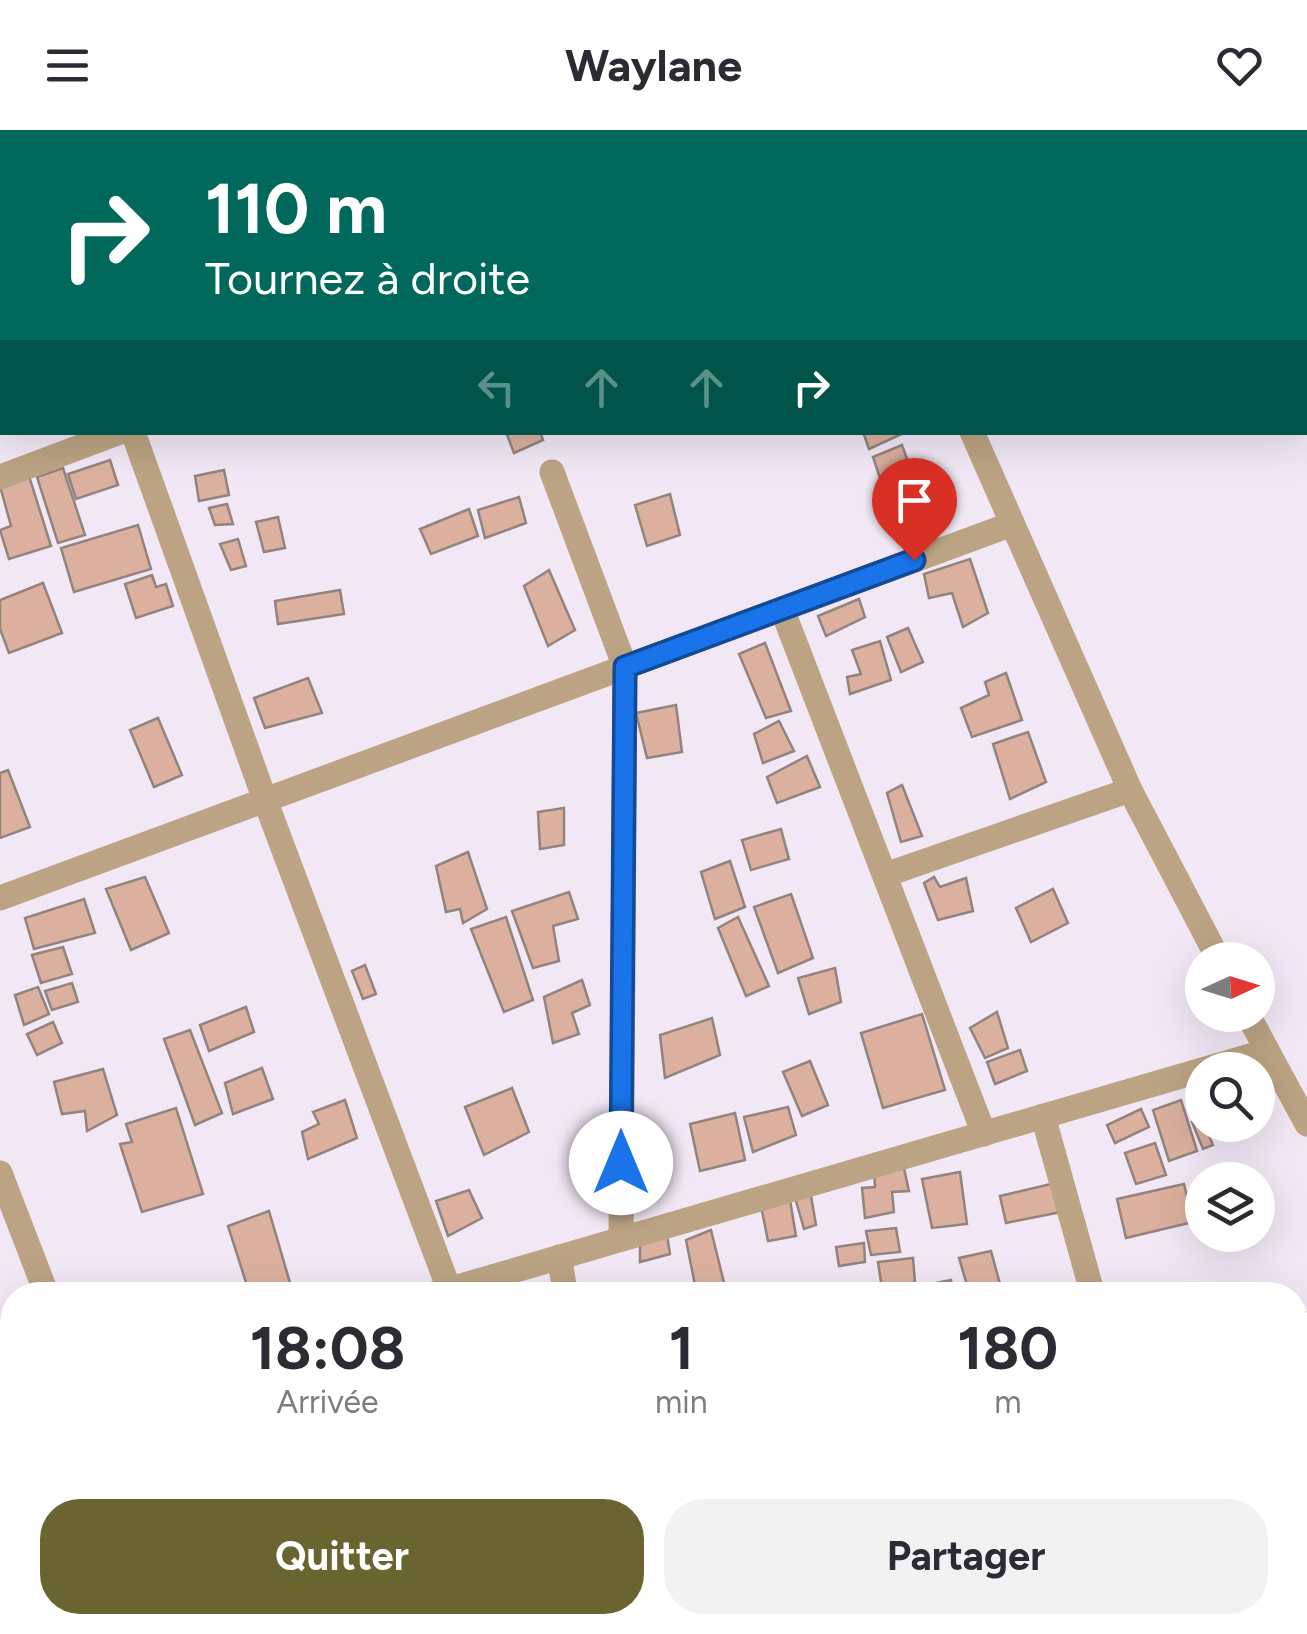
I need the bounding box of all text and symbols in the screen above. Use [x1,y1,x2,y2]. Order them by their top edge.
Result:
icon: menu [40,38,95,93]
text: Waylane [565,38,742,92]
icon: heart [1212,38,1267,93]
text: 110 m [205,166,387,251]
icon: right [40,170,170,300]
text: Tournez à droite [205,251,530,305]
icon: left [469,360,524,415]
icon: ahead [574,360,629,415]
icon: ahead [679,360,734,415]
icon: right [784,360,839,415]
pin [872,458,957,561]
icon: arrive [887,473,942,528]
north arrow [1185,942,1275,1032]
map controls [1185,942,1275,1252]
button: search [1185,1052,1275,1142]
position arrow [569,1111,673,1215]
button: layers [1185,1162,1275,1252]
text: 18:08 [250,1312,405,1384]
text: 1 [669,1312,694,1384]
text: 180 [957,1312,1058,1384]
text: Arrivée [277,1383,379,1421]
text: min [655,1383,708,1421]
text: m [994,1383,1021,1421]
button: Quitter [40,1499,644,1614]
button: Partager [664,1499,1268,1614]

